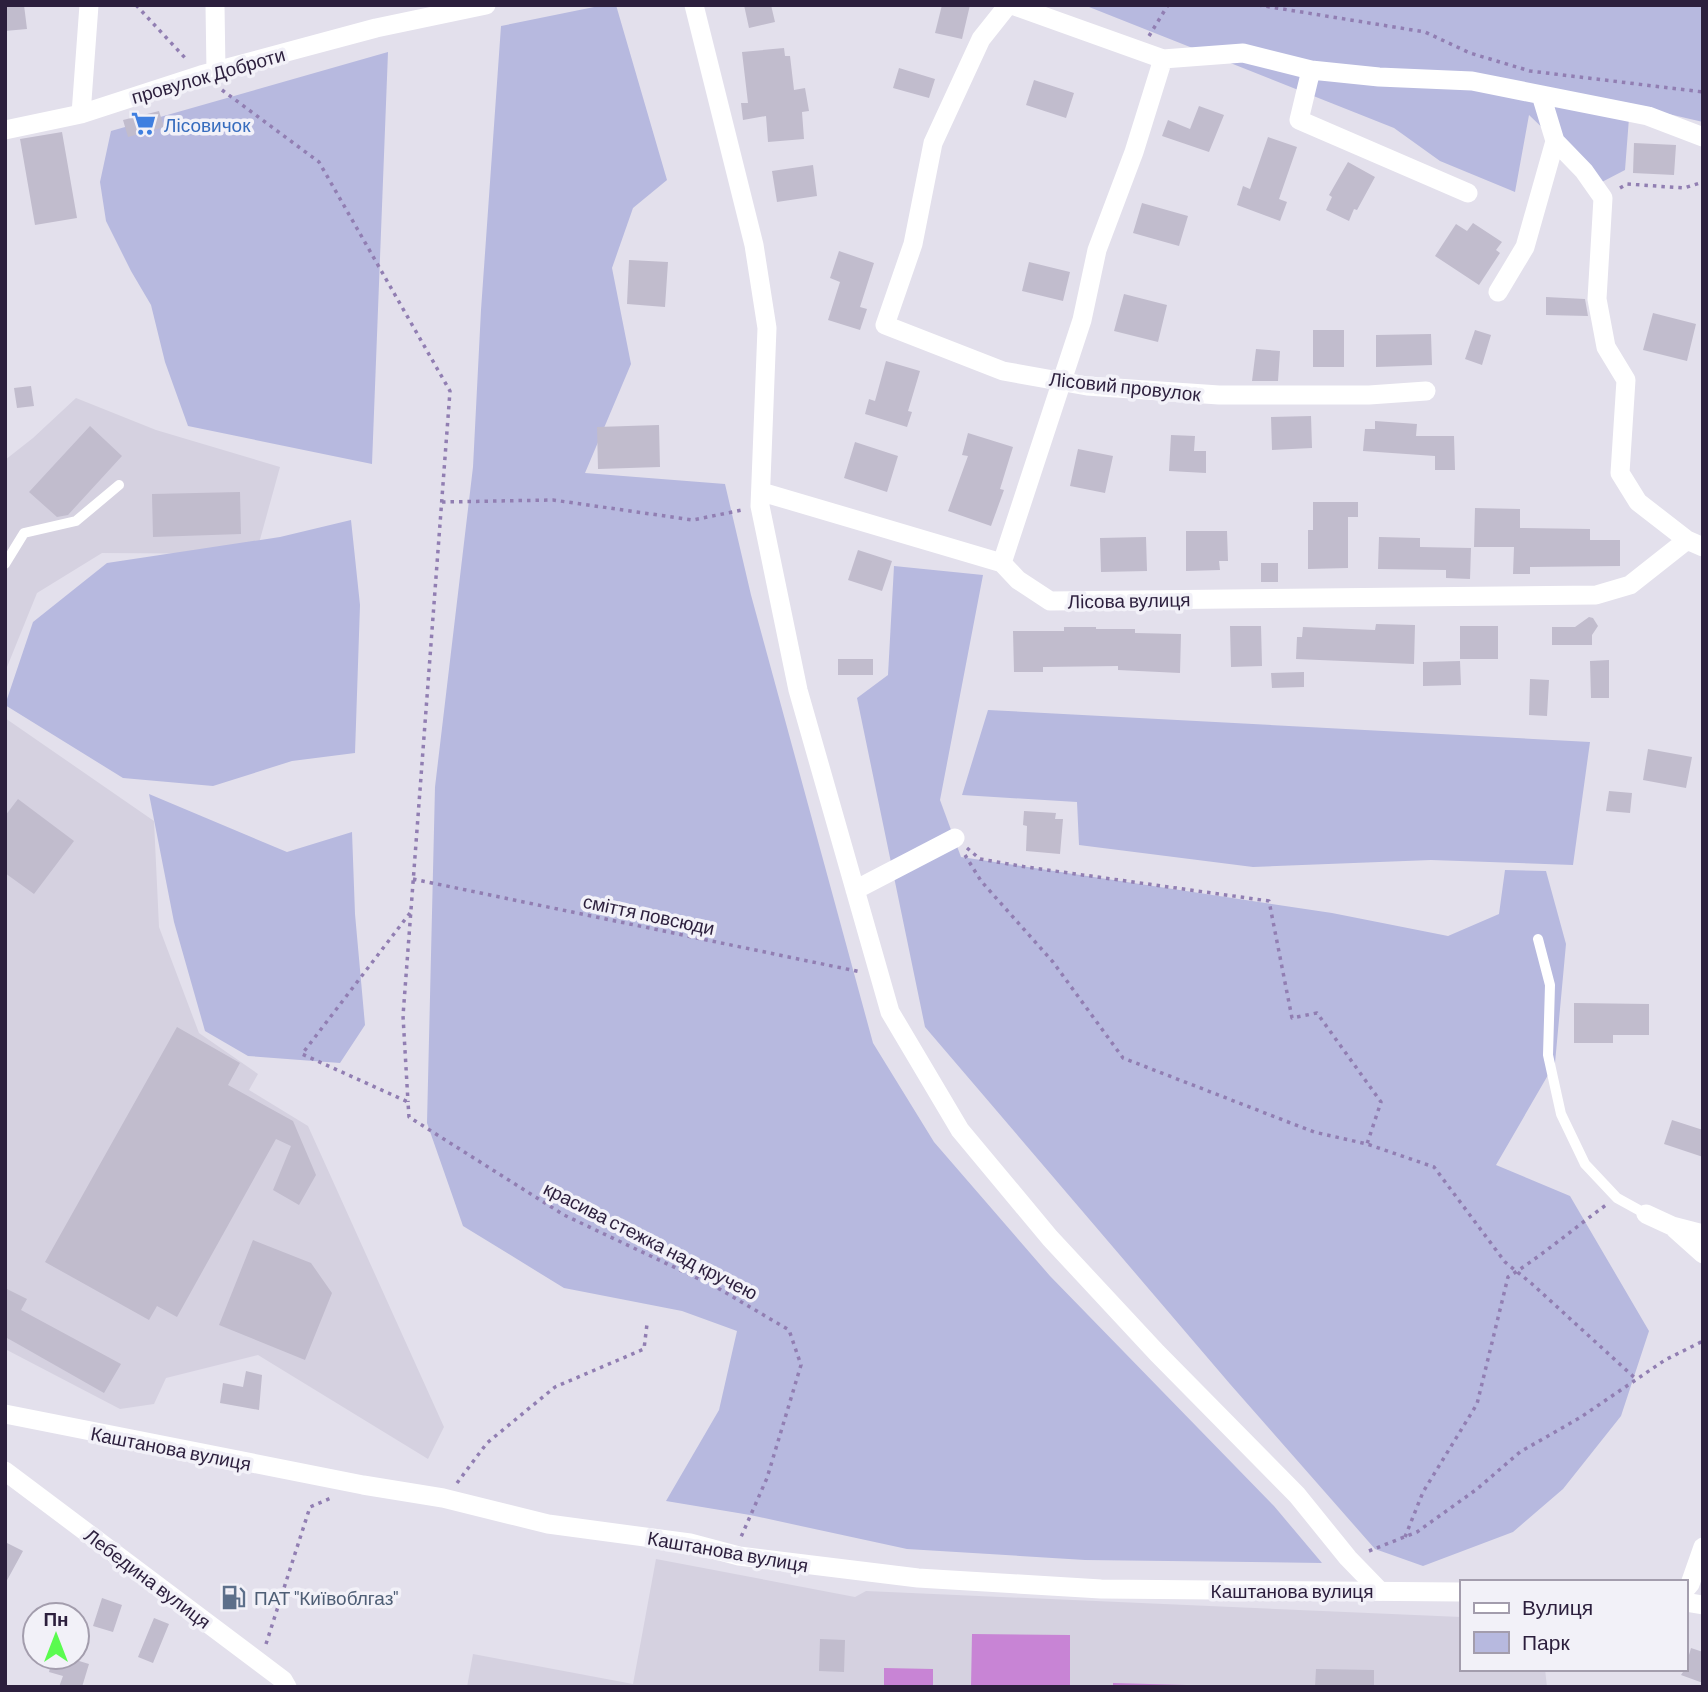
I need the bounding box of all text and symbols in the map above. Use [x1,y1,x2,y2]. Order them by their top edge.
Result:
street label: провулок Доброти [129,42,287,108]
supermarket icon: Лісовичок [130,110,158,138]
place label: Лісовичок [164,113,251,136]
street label: Лісовий провулок [1048,367,1203,405]
street label: Лісова вулиця [1067,587,1191,613]
street label: сміття повсюди [581,889,717,939]
street label: красива стежка над кручею [540,1176,762,1304]
street label: Каштанова вулиця [89,1421,253,1475]
street label: Лебедина вулиця [80,1523,216,1633]
street label: Каштанова вулиця [646,1526,810,1576]
street label: Каштанова вулиця [1211,1579,1373,1602]
legend [1460,1580,1687,1671]
fuel station icon: ПАТ "Київоблгаз" [220,1583,248,1611]
place label: ПАТ "Київоблгаз" [254,1586,398,1609]
text: Вулиця [1522,1594,1593,1619]
north arrow [21,1601,91,1671]
text: Пн [43,1607,69,1630]
text: Парк [1522,1629,1570,1654]

